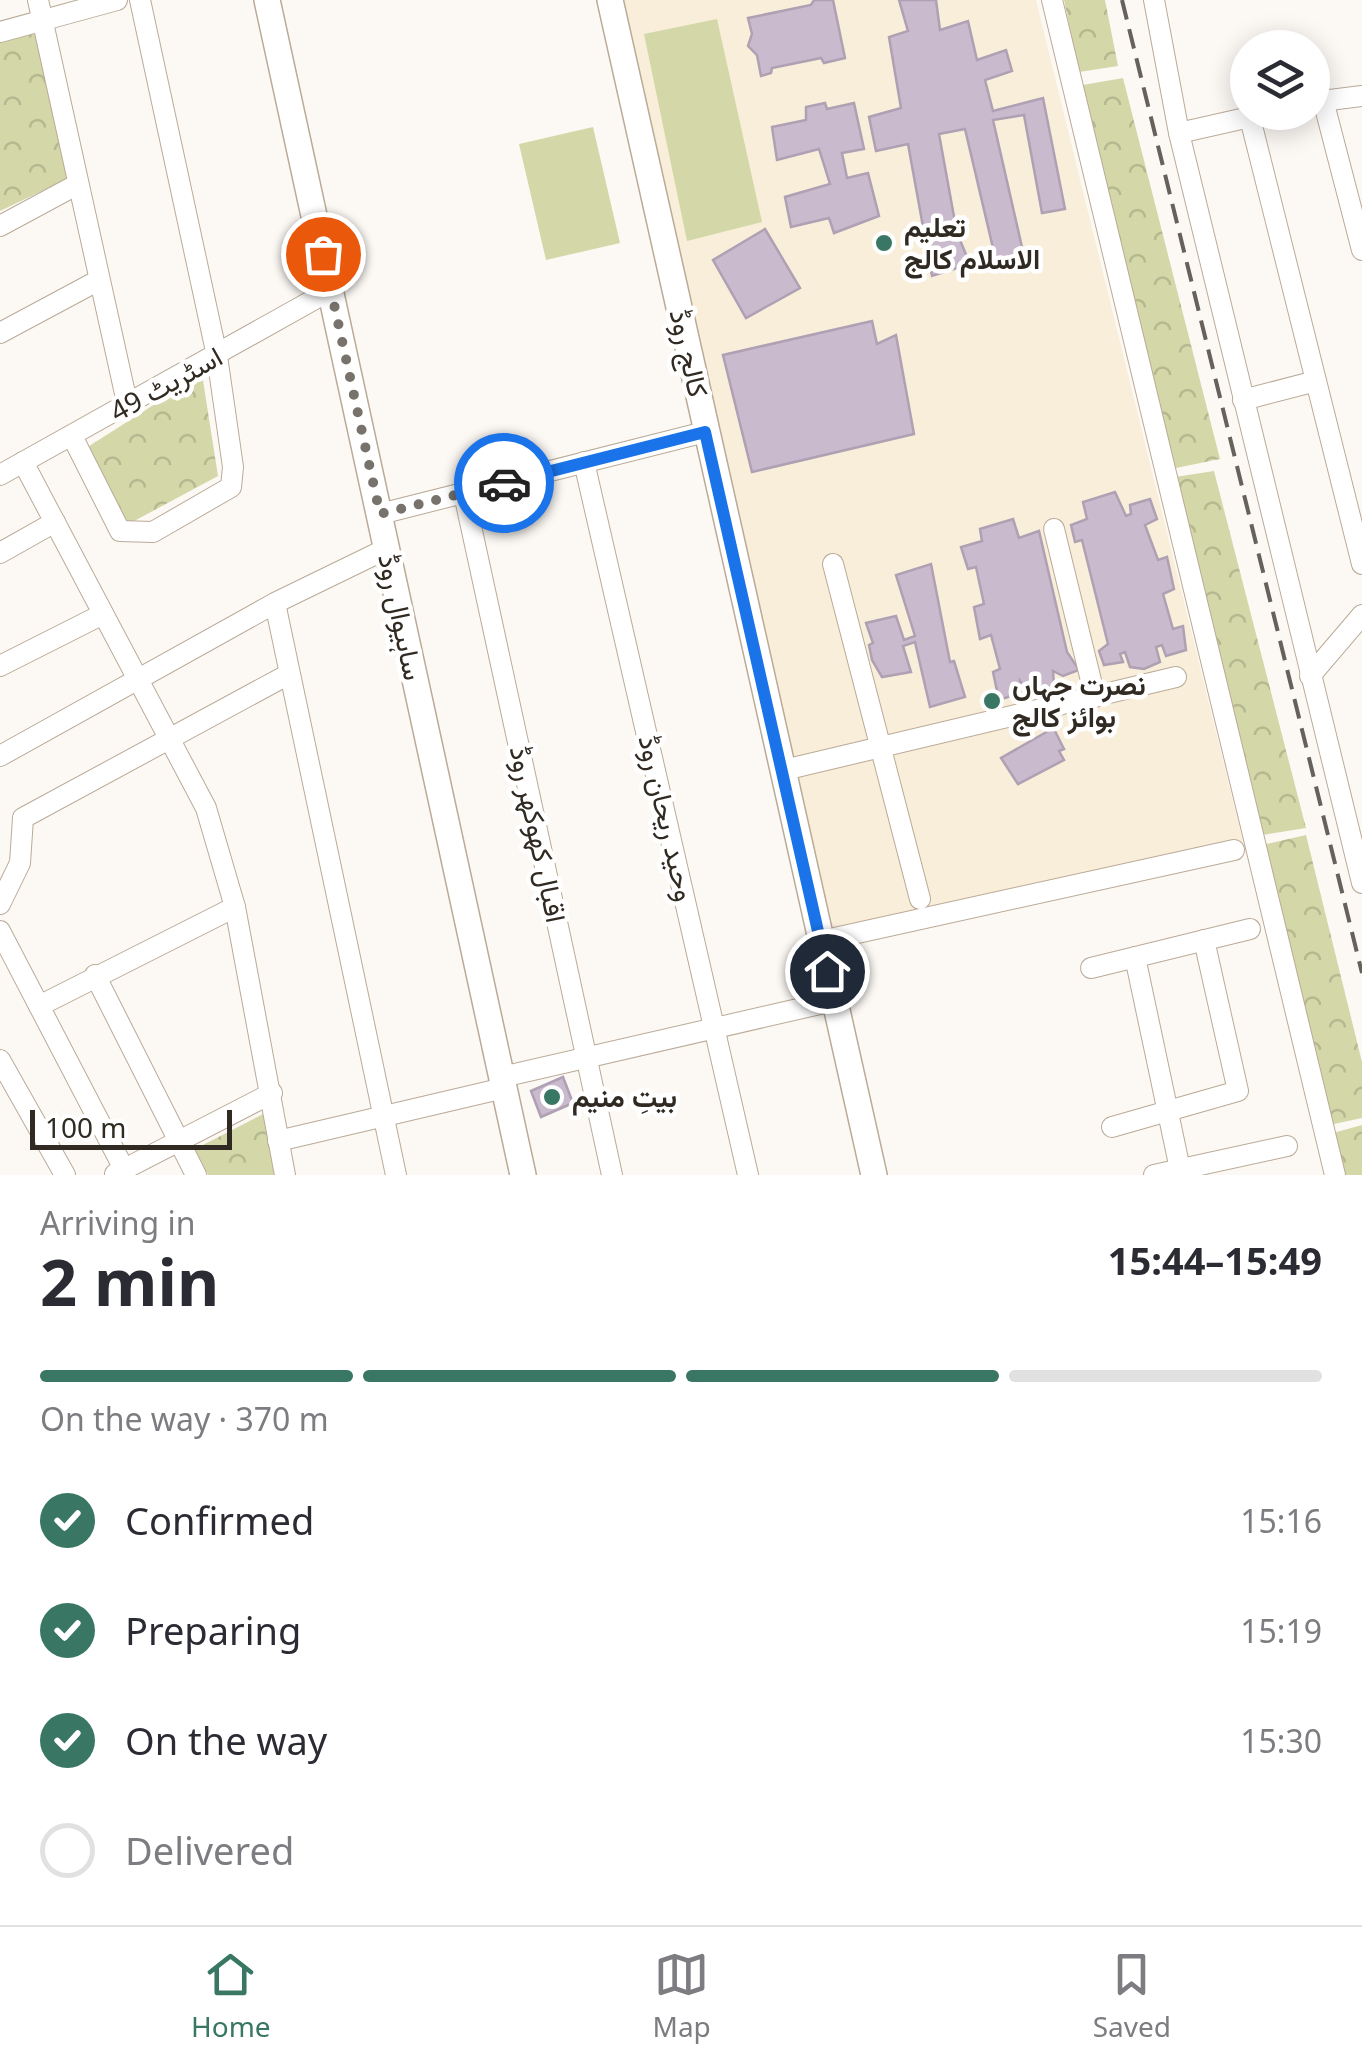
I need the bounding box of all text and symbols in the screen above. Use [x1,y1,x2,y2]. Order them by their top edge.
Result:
map controls [1230,30,1330,130]
button: layers [1230,30,1330,130]
place label: تعلیم الاسلام کالج [904,207,1040,279]
pin [281,212,366,297]
icon: bag [296,227,351,282]
marker: تعلیم الاسلام کالج [873,232,895,254]
street label: کالج روڈ [659,305,719,401]
street label: اسٹریٹ 49 [103,337,228,430]
courier [454,433,554,533]
icon: car [477,456,532,511]
street label: ساہیوال روڈ [369,550,434,684]
place label: نصرت جہاں بوائز کالج [1012,665,1146,737]
marker: نصرت جہاں بوائز کالج [981,690,1003,712]
street label: وحید ریحان روڈ [630,731,706,905]
street label: اقبال کھوکھر روڈ [502,742,576,926]
pin [785,929,870,1014]
icon: home [800,944,855,999]
place label: بیتِ منیم [572,1077,677,1116]
marker: بیتِ منیم [541,1086,563,1108]
scale bar [30,1105,232,1150]
text: 100 m [45,1108,127,1146]
text: Arriving in [40,1201,195,1244]
text: 15:44–15:49 [1108,1234,1322,1286]
text: 2 min [40,1237,219,1325]
text: On the way · 370 m [40,1397,329,1440]
icon: check [40,1493,95,1548]
text: Confirmed [125,1494,314,1546]
text: 15:16 [1240,1499,1322,1542]
icon: check [40,1603,95,1658]
text: Preparing [125,1604,301,1656]
text: 15:19 [1240,1609,1322,1652]
icon: check [40,1713,95,1768]
text: On the way [125,1714,327,1766]
text: 15:30 [1240,1719,1322,1762]
text: Delivered [125,1824,294,1876]
tab: Home [191,1947,271,2045]
tab: Map [653,1947,711,2045]
tab: Saved [1093,1947,1171,2045]

